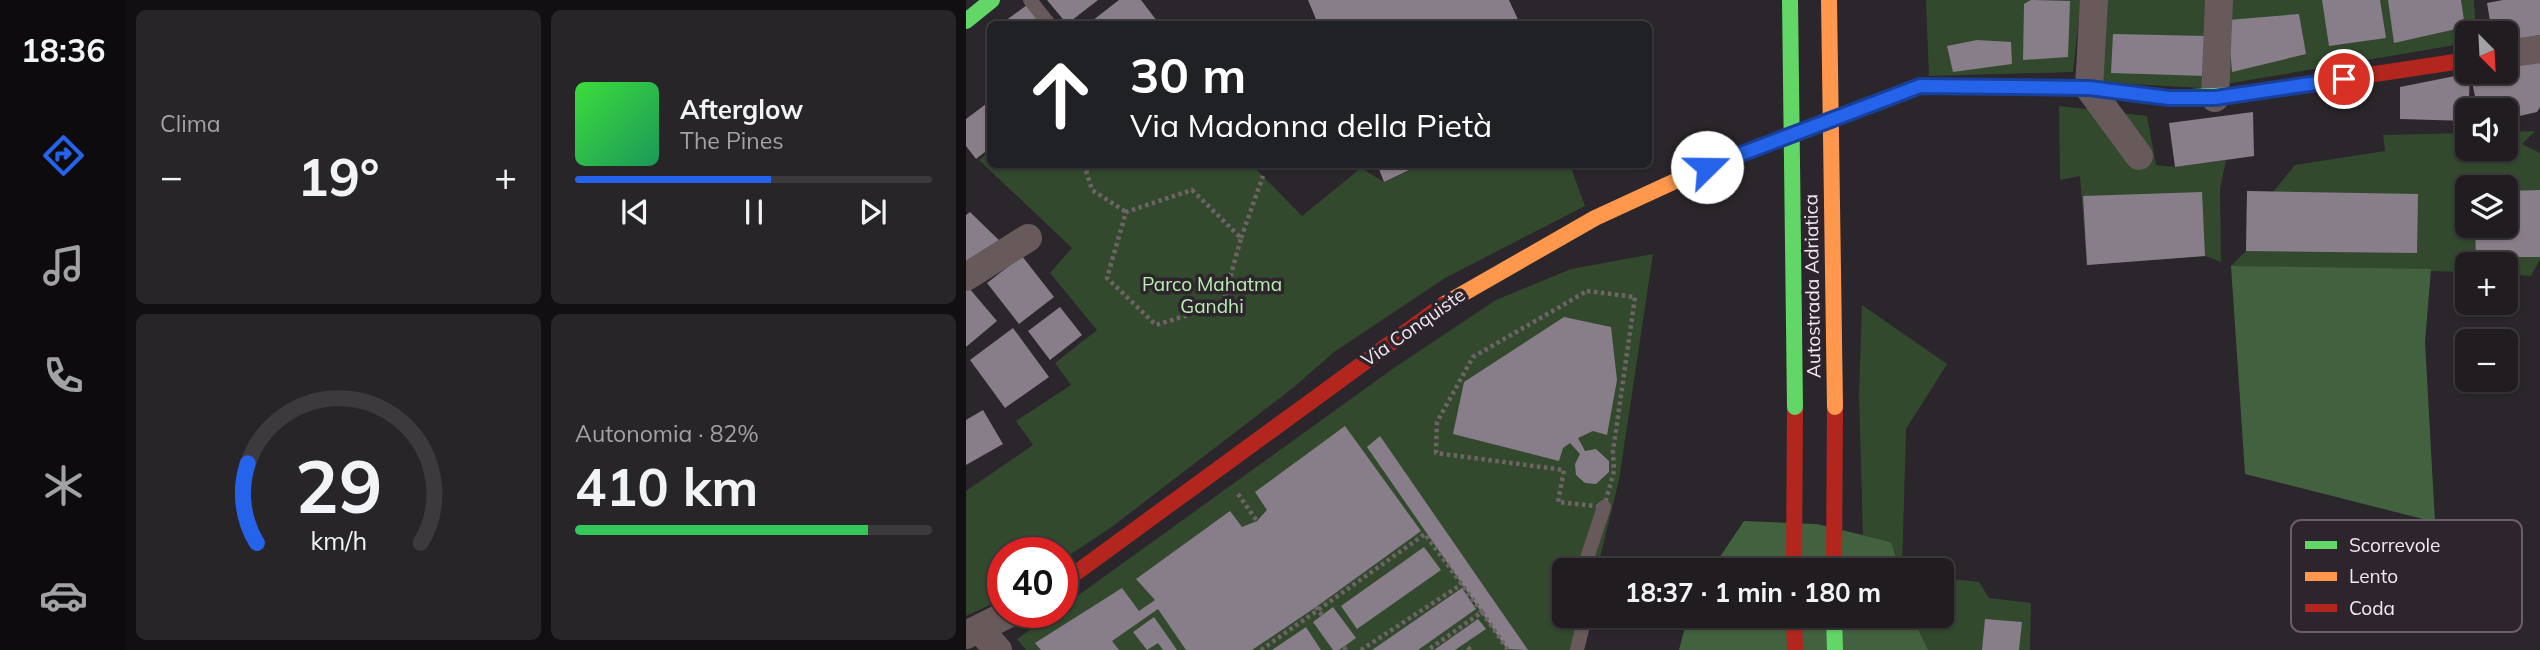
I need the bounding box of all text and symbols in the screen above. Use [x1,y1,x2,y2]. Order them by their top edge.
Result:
north arrow [2455,21,2518,84]
map controls [2455,21,2518,392]
text: 18:36 [21,30,105,70]
text: 30 m [1130,44,1246,105]
icon: ahead [1015,49,1106,140]
pin [2314,49,2374,109]
icon: arrive [2325,60,2363,98]
text: Afterglow [680,93,803,126]
button: sound [2455,98,2518,161]
text: Via Madonna della Pietà [1130,105,1492,145]
text: Clima [160,109,221,138]
text: The Pines [680,126,784,155]
position arrow [1670,130,1744,204]
icon: directions [39,131,88,180]
text: 19° [297,144,380,209]
text: − [160,152,183,200]
text: + [494,152,517,200]
button: layers [2455,175,2518,238]
icon: previous [616,193,654,231]
icon: pause [735,193,773,231]
icon: next [854,193,892,231]
street label: Autostrada Adriatica [1798,194,1826,378]
icon: music [39,241,88,290]
button: + [2455,252,2518,315]
park label: Parco Mahatma Gandhi [1142,272,1282,318]
street label: Via Conquiste [1356,282,1470,372]
button: − [2455,329,2518,392]
icon: phone [39,351,88,400]
text: Autonomia · 82% [575,419,759,448]
text: 29 [295,440,382,531]
text: 410 km [575,454,758,519]
icon: climate [39,461,88,510]
legend [2291,520,2522,632]
text: km/h [310,525,367,556]
text: Scorrevole [2349,533,2440,557]
speed limit sign: 40 [987,537,1078,628]
text: Lento [2349,564,2398,588]
icon: car [39,571,88,620]
text: 18:37 · 1 min · 180 m [1625,576,1881,609]
text: Coda [2349,596,2395,620]

